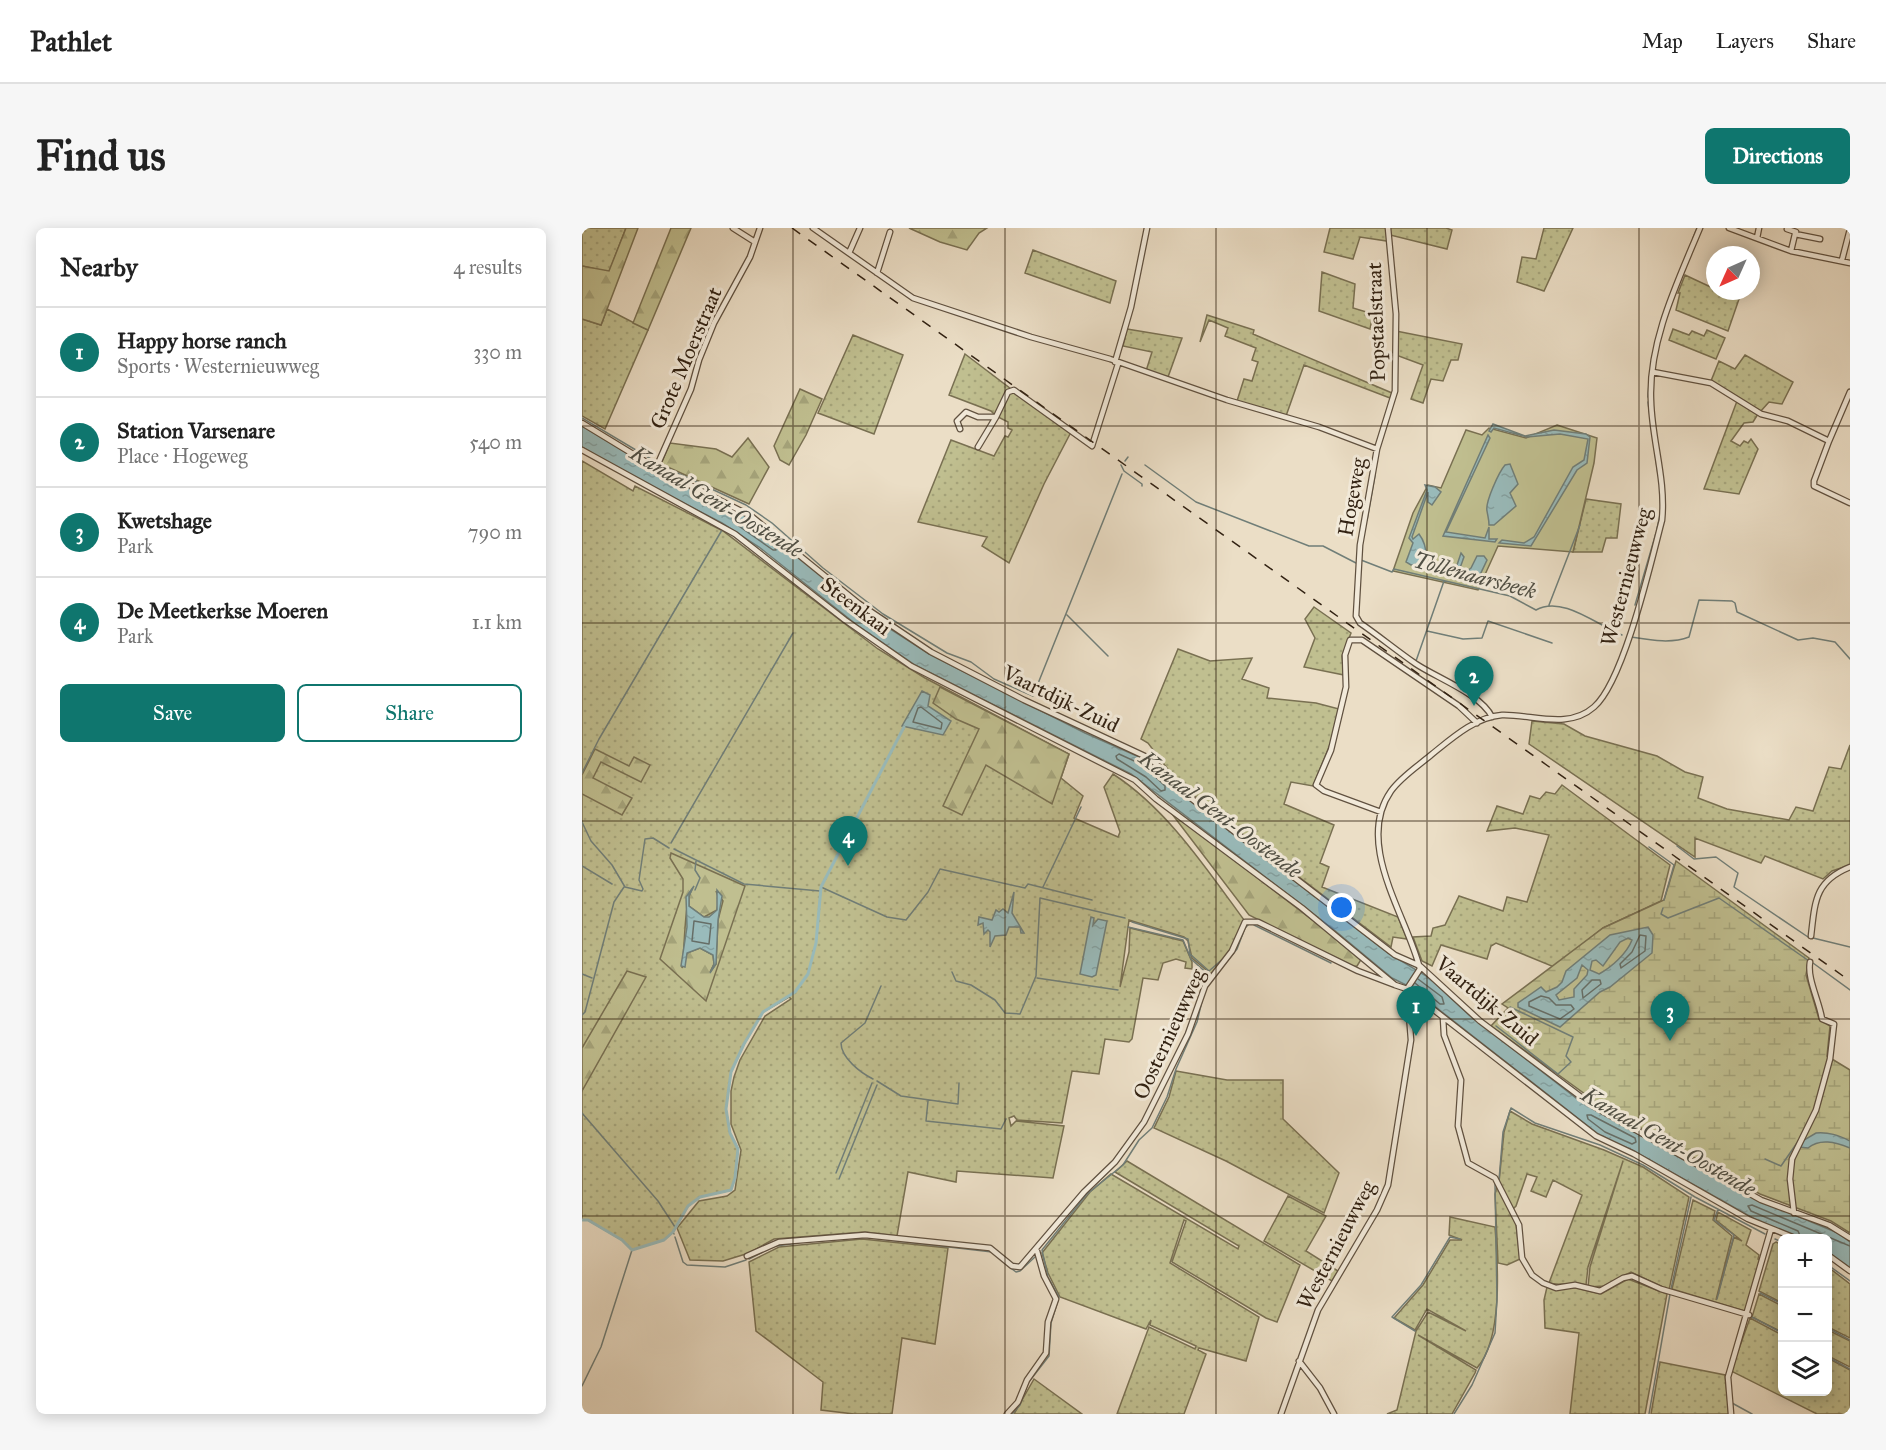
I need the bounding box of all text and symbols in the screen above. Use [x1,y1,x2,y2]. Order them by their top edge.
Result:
text: Pathlet [30,24,112,59]
text: Map [1642,28,1683,54]
text: Layers [1716,28,1774,54]
text: Share [1807,28,1856,54]
button: Directions [1705,128,1850,184]
text: Find us [36,130,166,182]
north arrow [1706,246,1760,300]
text: Nearby [60,251,138,283]
text: 4 results [453,255,522,279]
street label: Popstaelstraat [1361,261,1391,382]
street label: Grote Moerstraat [644,283,728,433]
text: Happy horse ranch [117,327,287,354]
text: 1 [76,340,83,364]
text: 330 m [473,340,522,364]
text: Sports · Westernieuwweg [117,354,319,378]
text: Station Varsenare [117,417,275,444]
text: 2 [75,430,84,454]
text: 540 m [469,430,522,454]
water label: Kanaal Gent-Oostende [625,439,809,564]
text: Place · Hogeweg [117,444,248,468]
street label: Hogeweg [1332,455,1372,538]
street label: Westernieuwweg [1595,505,1657,649]
text: Kwetshage [117,507,212,534]
text: 3 [76,520,84,544]
text: 790 m [468,520,522,544]
text: Park [117,534,153,558]
water label: Tollenaarsbeek [1410,546,1539,605]
street label: Steenkaai [816,571,897,641]
text: De Meetkerkse Moeren [117,597,328,624]
text: 4 [74,610,85,634]
text: 1.1 km [472,610,522,634]
text: Park [117,624,153,648]
pin: 2 [1454,656,1494,706]
street label: Vaartdijk-Zuid [998,659,1124,739]
button: Save [60,684,285,742]
button: Share [297,684,522,742]
water label: Kanaal Gent-Oostende [1133,744,1308,885]
pin: 4 [828,816,868,866]
your location [1327,893,1356,922]
street label: Vaartdijk-Zuid [1430,950,1544,1052]
street label: Oosternieuwweg [1127,964,1211,1103]
pin: 1 [1396,986,1436,1036]
pin: 3 [1650,992,1690,1041]
water label: Kanaal Gent-Oostende [1576,1080,1761,1203]
street label: Westernieuwweg [1291,1176,1381,1314]
map controls [1778,1234,1832,1396]
button: + [1778,1234,1832,1288]
button: − [1778,1288,1832,1342]
button: layers [1778,1342,1832,1396]

